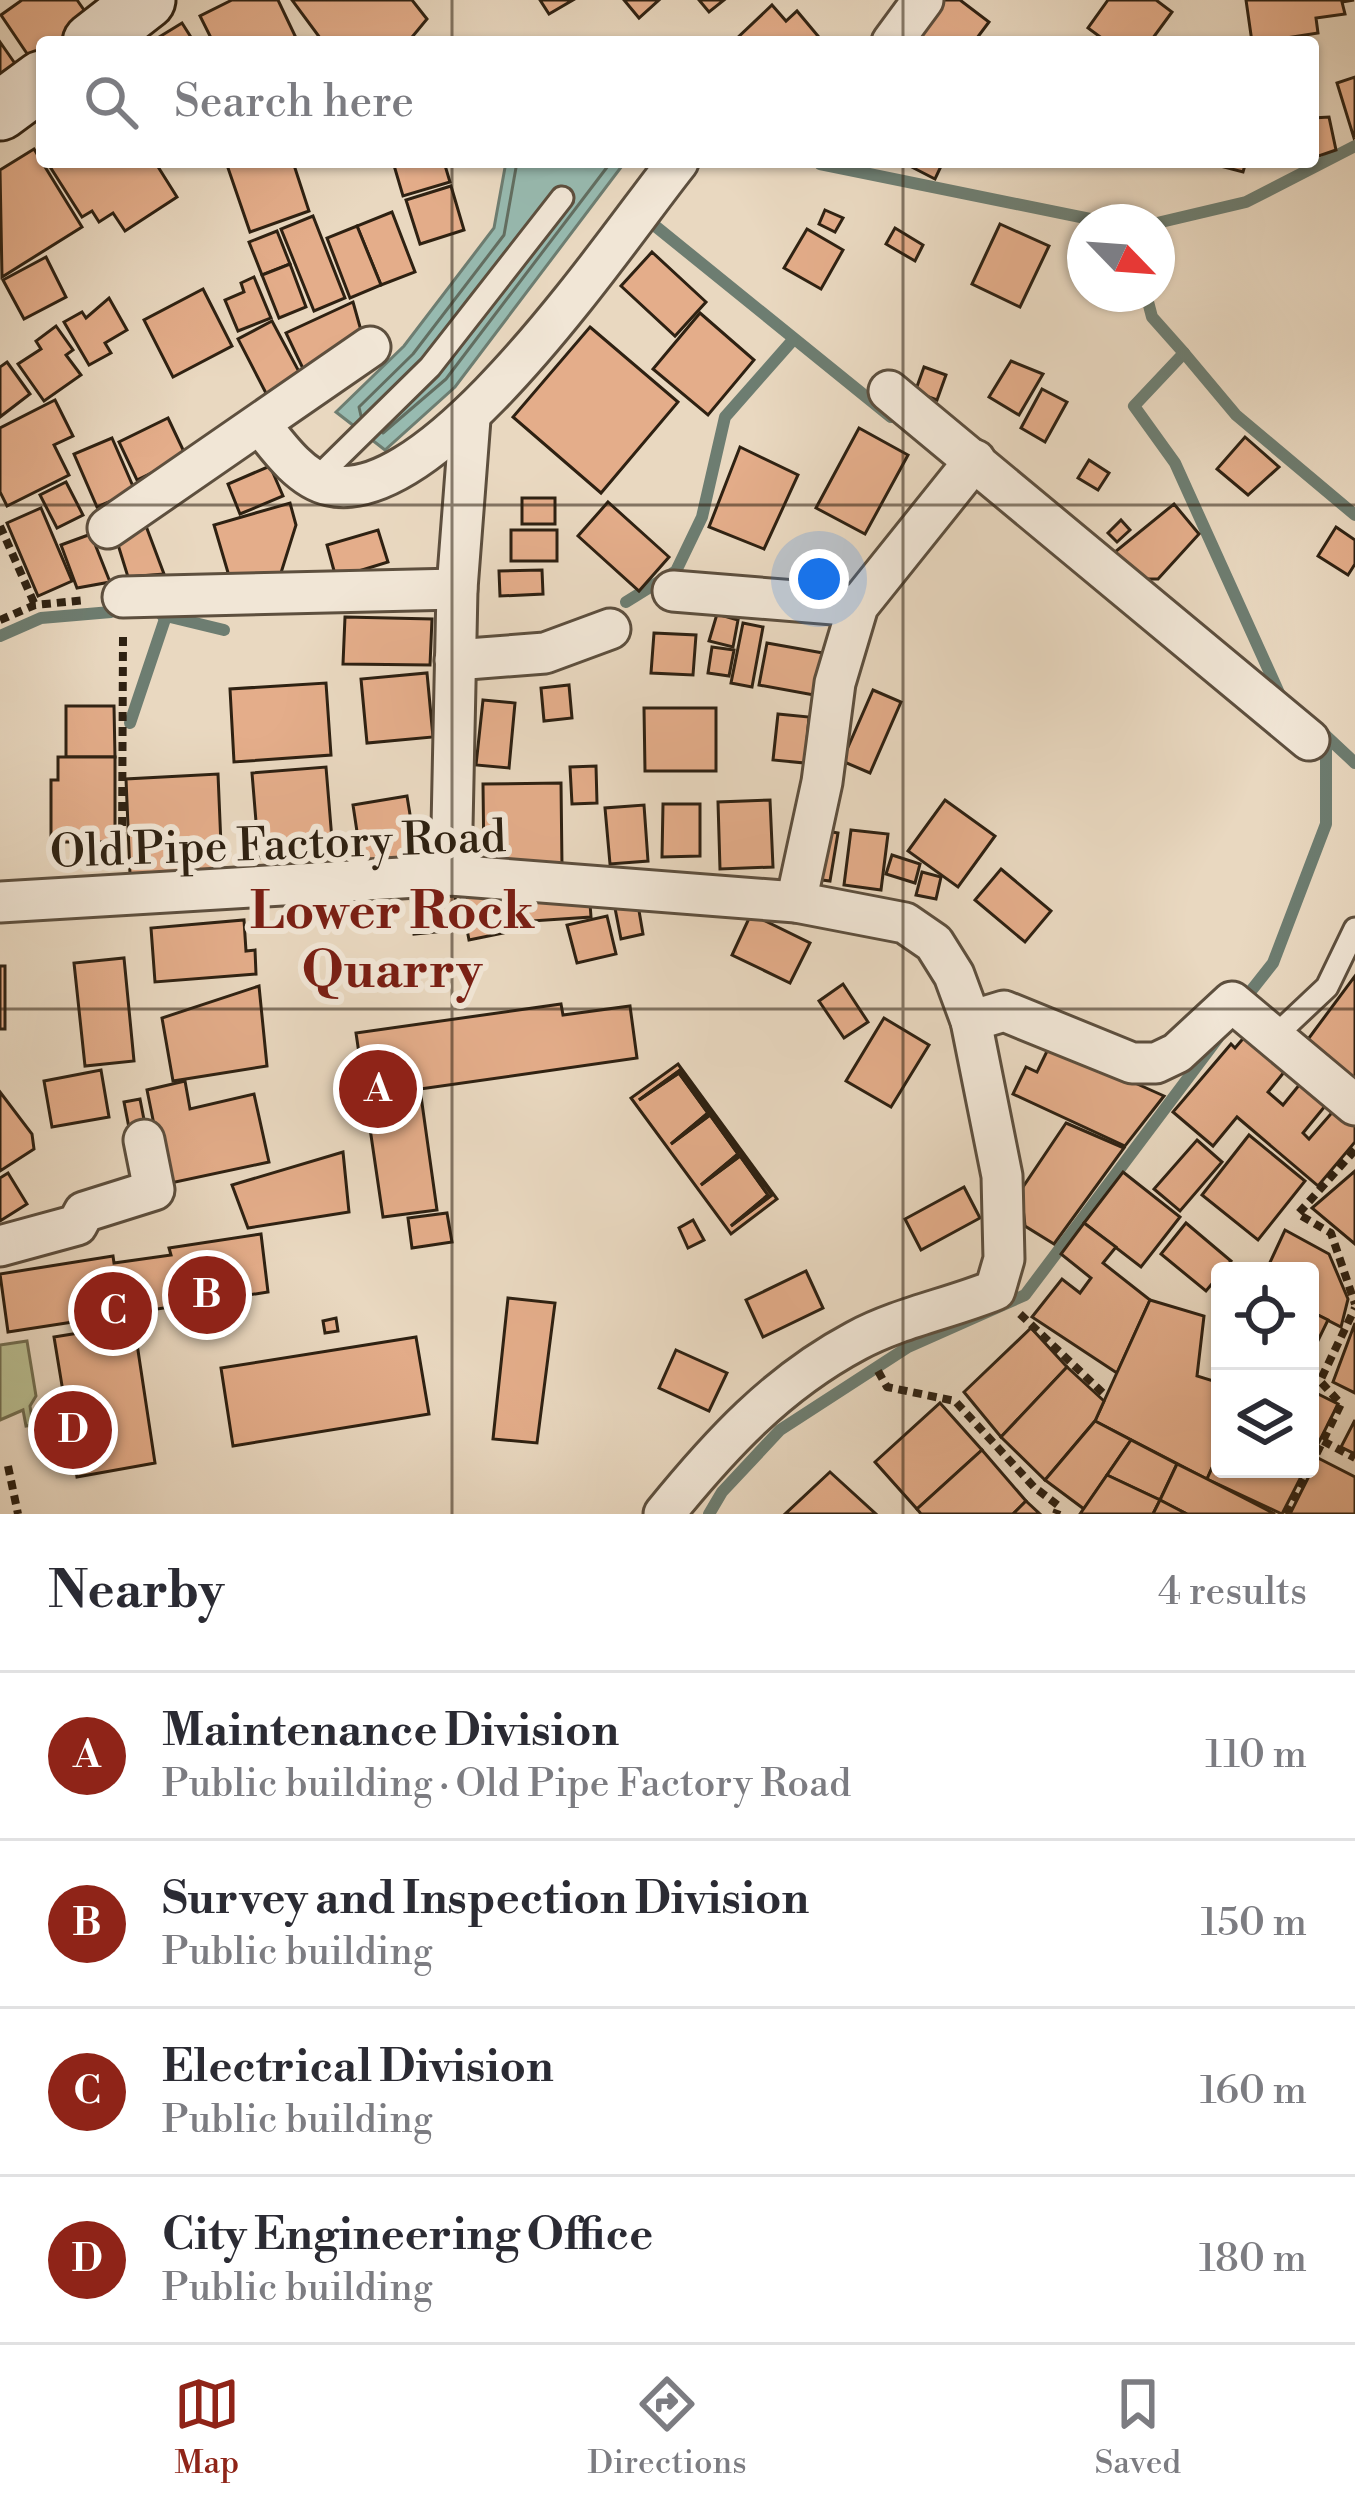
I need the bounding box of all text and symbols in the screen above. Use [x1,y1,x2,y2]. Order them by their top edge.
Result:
search box [36,36,1319,168]
icon: search [78,69,144,135]
text: Search here [174,74,414,131]
north arrow [1067,204,1175,312]
your location [789,549,849,609]
street label: Old Pipe Factory Road [49,809,508,882]
district label: Lower Rock Quarry [250,881,536,1004]
pin: A [339,1044,417,1134]
pin: B [168,1250,246,1340]
map controls [1211,1262,1319,1478]
button: locate [1211,1262,1319,1370]
pin: C [74,1266,152,1356]
button: layers [1211,1370,1319,1478]
pin: D [34,1385,112,1475]
text: Nearby [48,1560,224,1624]
text: 4 results [1158,1568,1307,1617]
text: Maintenance Division [162,1703,619,1760]
text: A [73,1731,101,1780]
text: 110 m [1205,1731,1307,1780]
text: Public building · Old Pipe Factory Road [162,1760,851,1809]
text: Survey and Inspection Division [162,1871,809,1928]
text: B [72,1899,102,1948]
text: 150 m [1201,1899,1307,1948]
text: Public building [162,1928,433,1977]
text: Electrical Division [162,2039,554,2096]
text: C [73,2067,101,2116]
text: 160 m [1200,2067,1307,2116]
text: Public building [162,2096,433,2145]
text: City Engineering Office [162,2207,653,2264]
text: D [71,2235,103,2284]
text: 180 m [1199,2235,1307,2284]
text: Public building [162,2264,433,2313]
tab: Map [174,2371,240,2484]
tab: Directions [588,2371,747,2484]
tab: Saved [1094,2371,1181,2484]

